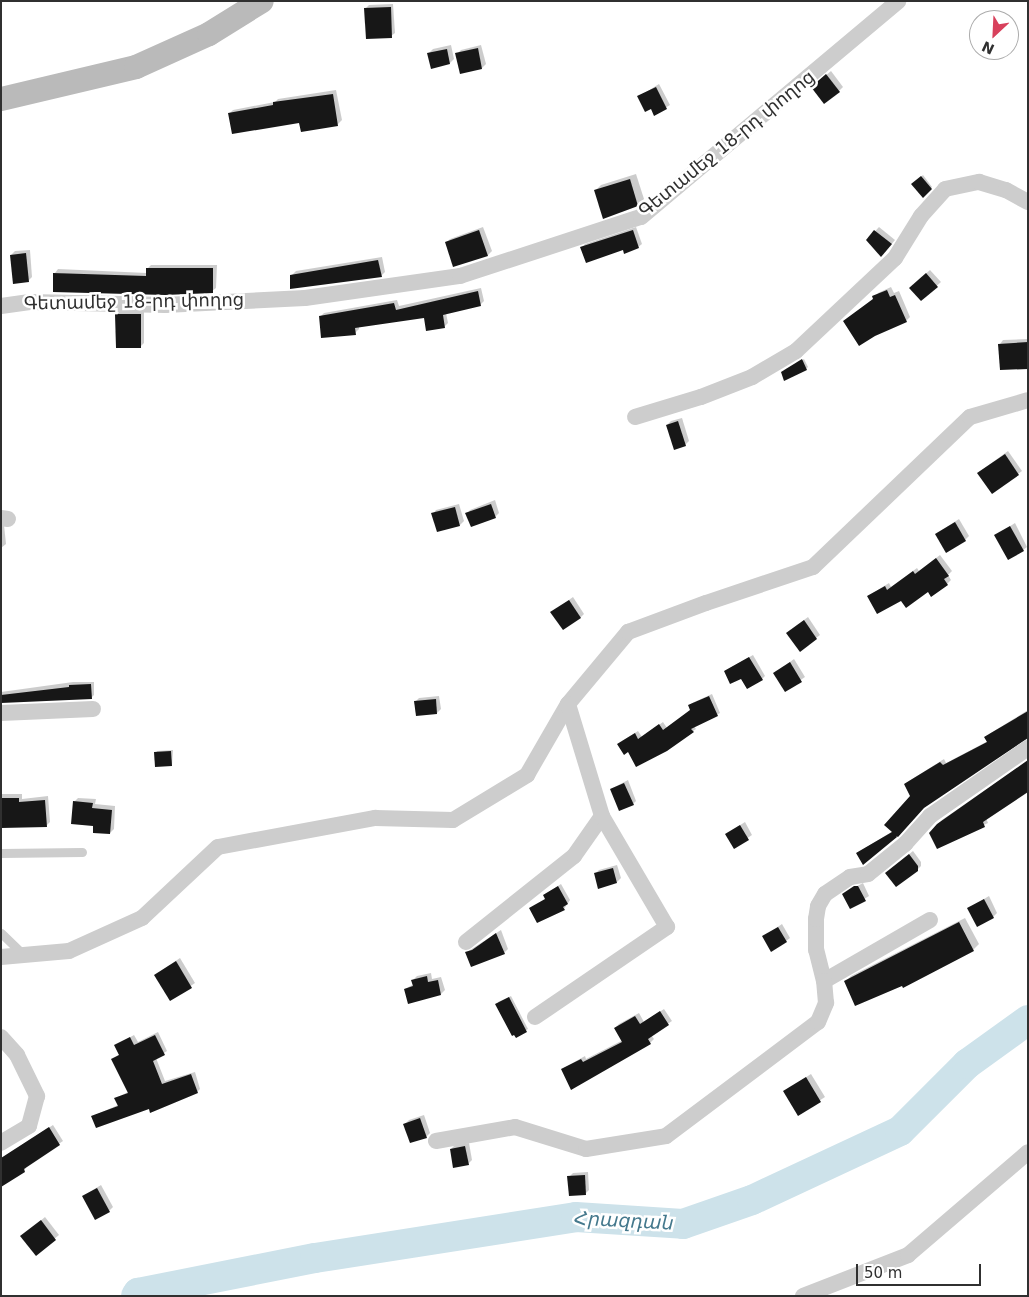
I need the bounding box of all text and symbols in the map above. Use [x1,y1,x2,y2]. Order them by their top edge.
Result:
north arrow [969,10,1019,60]
text: N [979,38,997,57]
street label: Գետամեջ 18-րդ փողոց [635,66,819,222]
street label: Գետամեջ 18-րդ փողոց [24,289,244,315]
water label: Հրազդան [574,1207,674,1235]
scale bar [859,1254,984,1286]
text: 50 m [864,1264,902,1282]

